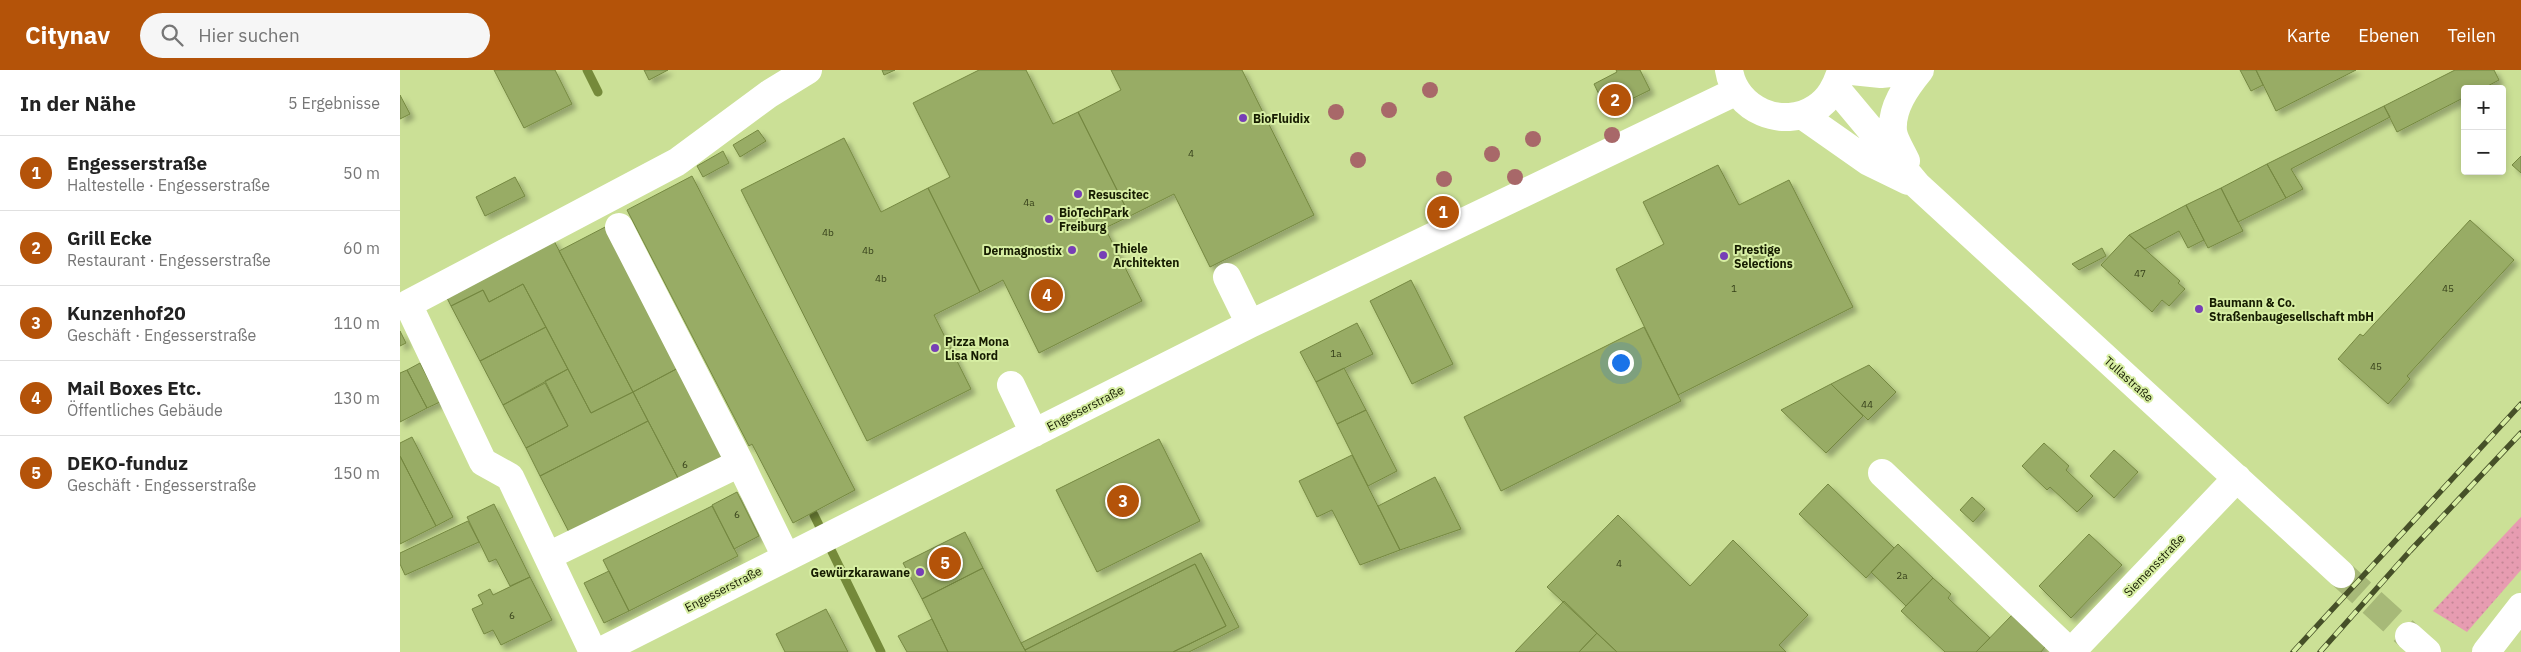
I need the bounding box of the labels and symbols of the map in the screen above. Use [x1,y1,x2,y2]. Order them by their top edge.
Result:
pin: 2 [1599,81,1631,119]
place label: BioFluidix [1253,111,1310,126]
marker: BioFluidix [1237,112,1249,124]
house number: 4 [1188,147,1194,160]
place label: Resuscitec [1088,187,1149,202]
marker: Resuscitec [1072,188,1084,200]
pin: 1 [1427,193,1459,231]
house number: 4a [1023,196,1035,209]
place label: BioTechPark Freiburg [1059,205,1129,234]
marker: BioTechPark Freiburg [1043,213,1055,225]
house number: 4b [822,226,834,239]
place label: Thiele Architekten [1113,241,1179,270]
place label: Prestige Selections [1734,242,1793,271]
place label: Dermagnostix [983,243,1062,258]
house number: 4b [862,244,874,257]
marker: Dermagnostix [1066,244,1078,256]
marker: Thiele Architekten [1097,249,1109,261]
marker: Prestige Selections [1718,250,1730,262]
house number: 47 [2134,267,2146,280]
house number: 4b [875,272,887,285]
pin: 4 [1031,276,1063,314]
house number: 1 [1731,282,1737,295]
house number: 45 [2442,282,2454,295]
place label: Baumann & Co. Straßenbaugesellschaft mbH [2209,295,2374,324]
marker: Baumann & Co. Straßenbaugesellschaft mbH [2193,303,2205,315]
place label: Pizza Mona Lisa Nord [945,334,1009,363]
marker: Pizza Mona Lisa Nord [929,342,941,354]
house number: 1a [1330,347,1342,360]
your location [1608,350,1634,376]
street label: Tullastraße [2101,353,2157,405]
house number: 45 [2370,360,2382,373]
street label: Engesserstraße [1044,382,1126,434]
house number: 44 [1861,398,1873,411]
house number: 6 [682,458,688,471]
pin: 3 [1107,482,1139,520]
house number: 6 [734,508,740,521]
street label: Siemensstraße [2120,530,2188,599]
pin: 5 [929,544,961,582]
house number: 4 [1616,557,1622,570]
street label: Engesserstraße [682,563,764,615]
place label: Gewürzkarawane [811,565,910,580]
marker: Gewürzkarawane [914,566,926,578]
house number: 2a [1896,569,1908,582]
house number: 6 [509,609,515,622]

